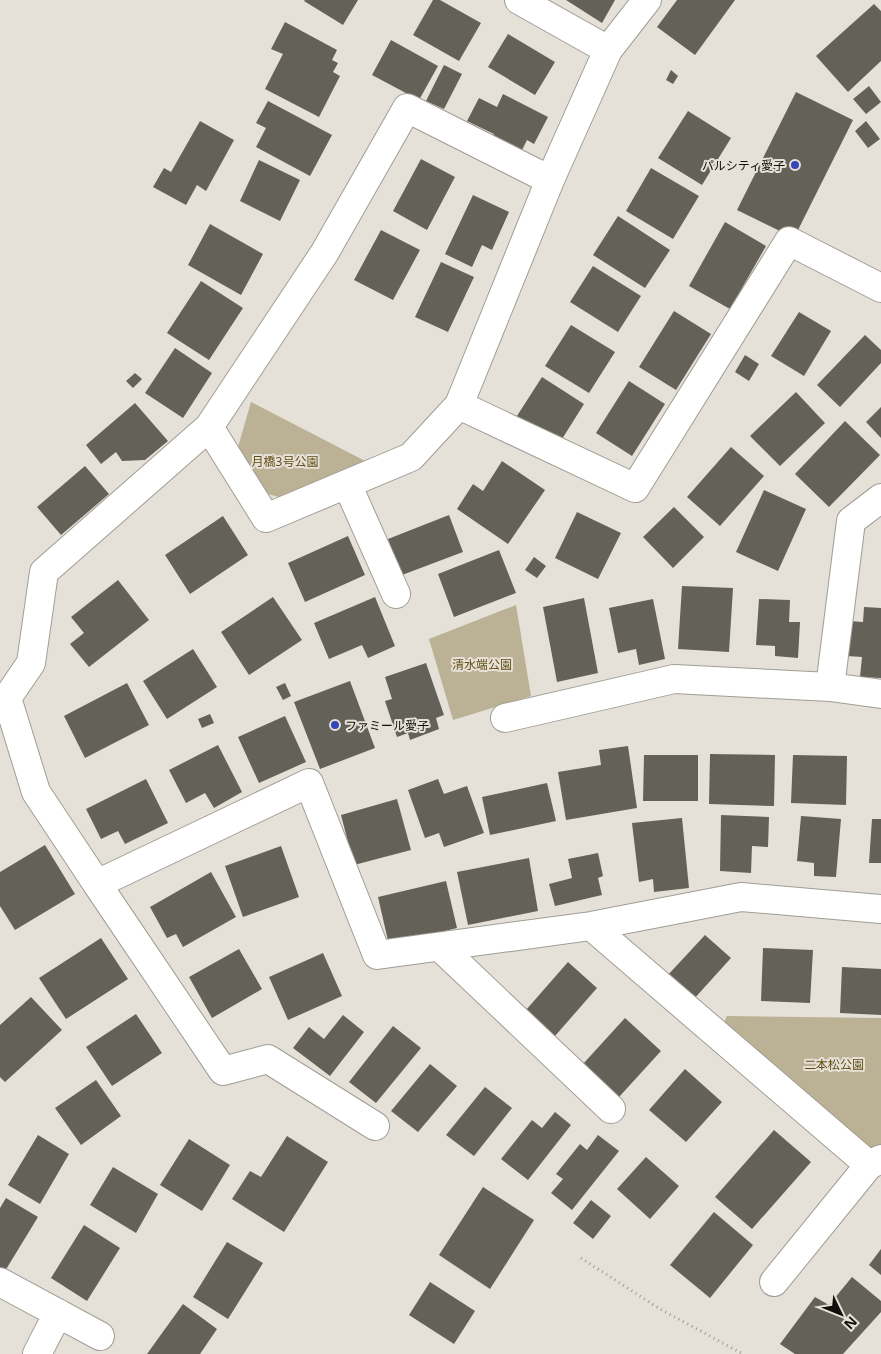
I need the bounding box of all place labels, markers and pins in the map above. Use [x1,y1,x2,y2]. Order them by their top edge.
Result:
place label: パルシティ愛子 [702,157,785,174]
marker: パルシティ愛子 [789,159,801,171]
place label: ファミール愛子 [345,717,429,734]
marker: ファミール愛子 [329,719,341,731]

